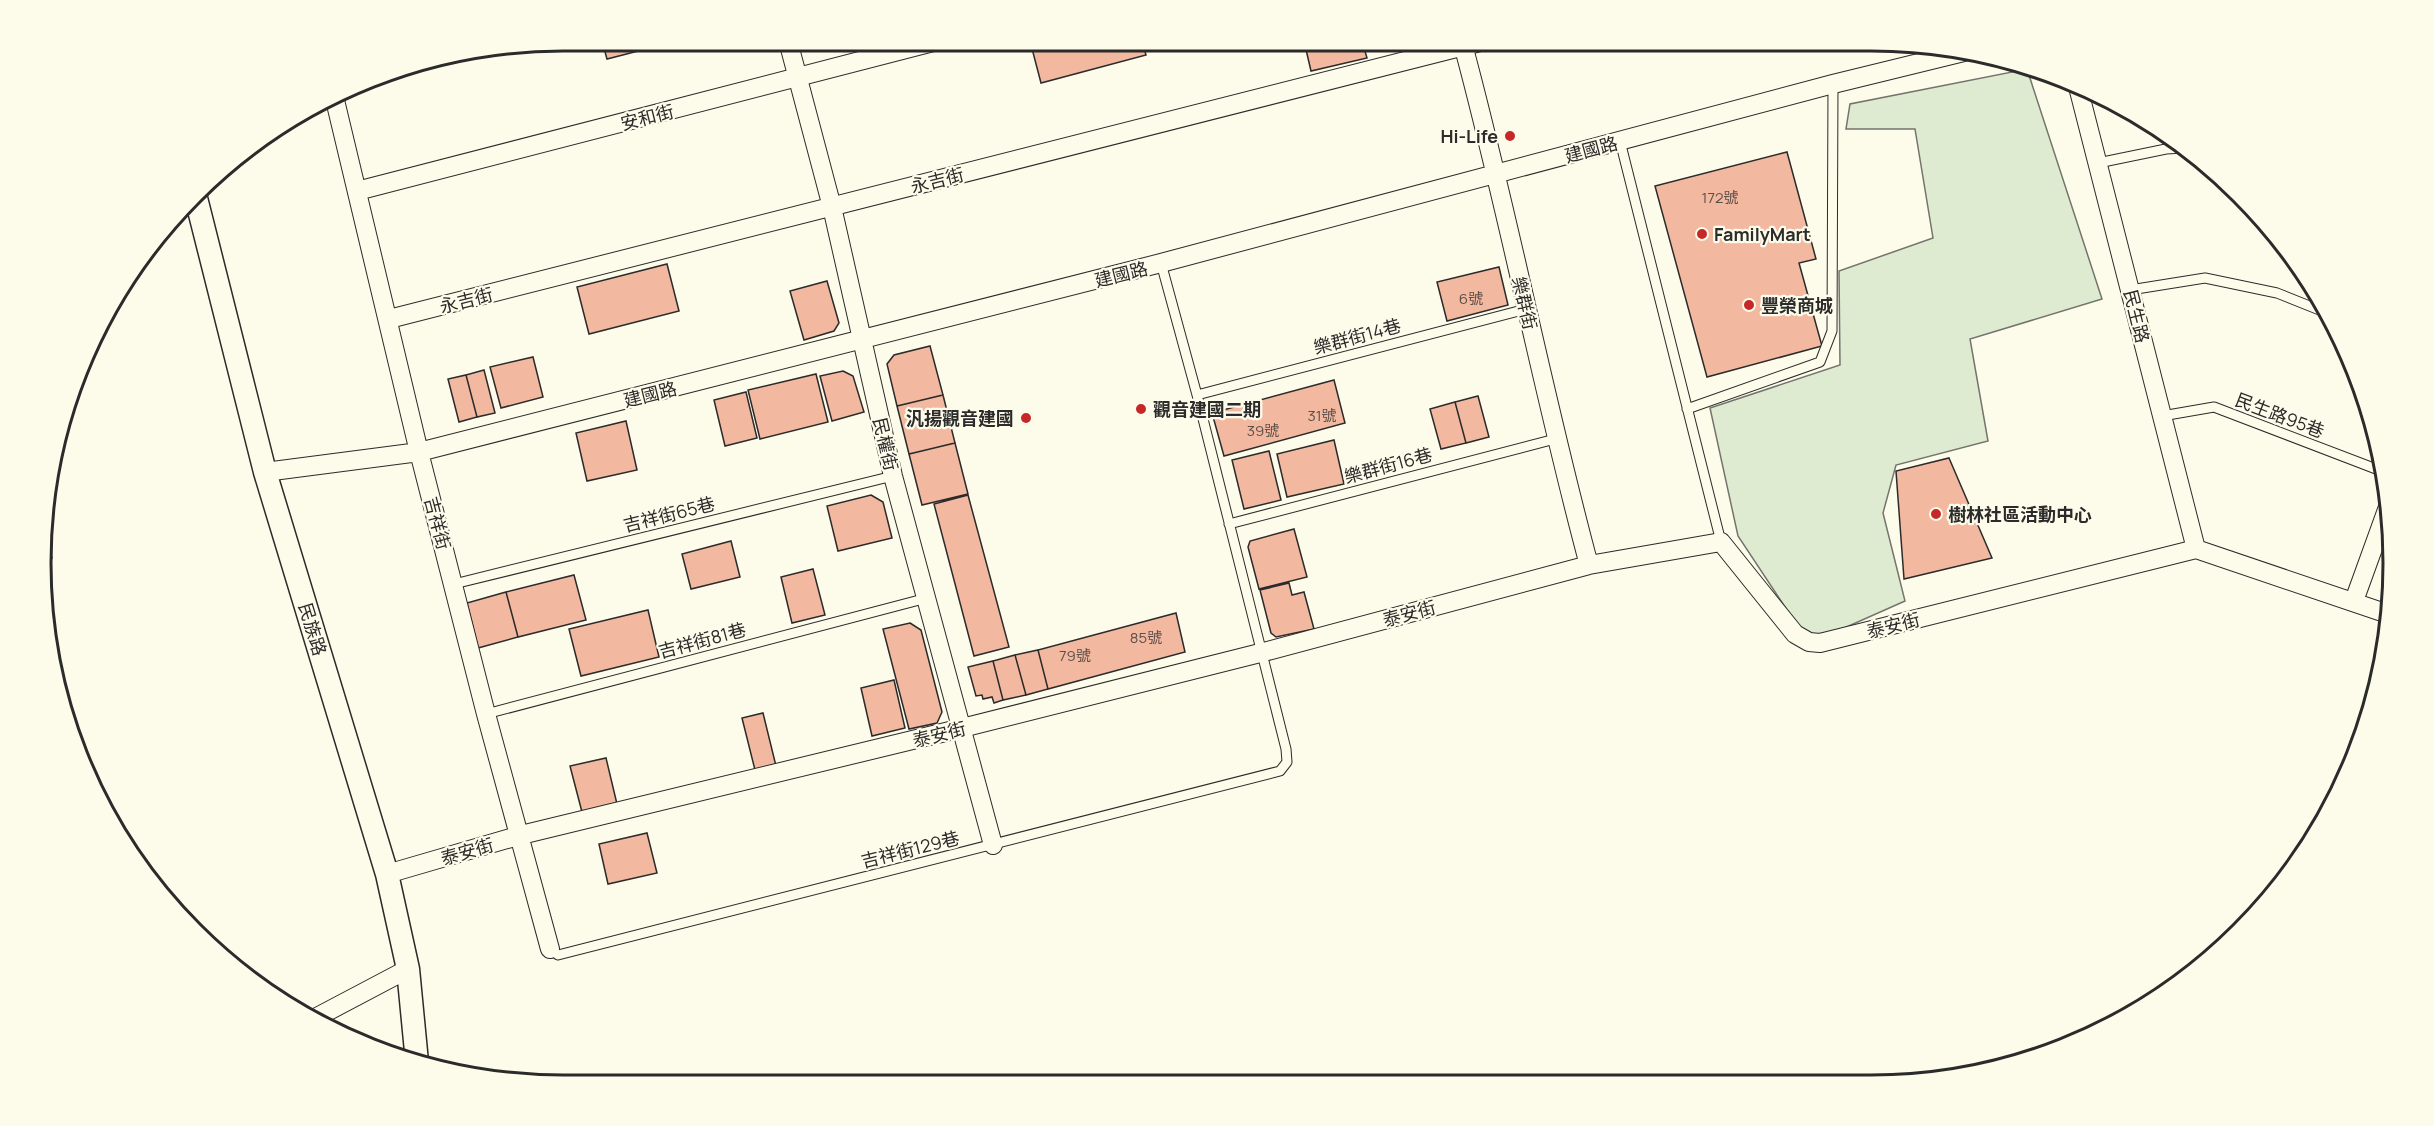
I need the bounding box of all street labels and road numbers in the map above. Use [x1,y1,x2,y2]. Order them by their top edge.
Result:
street label: 安和街 [618,99,676,135]
street label: 建國路 [1562,130,1620,168]
street label: 永吉街 [908,162,966,198]
street label: 建國路 [1092,256,1150,292]
street label: 樂群街 [1507,274,1543,332]
street label: 永吉街 [437,282,495,318]
street label: 民生路 [2119,287,2155,345]
street label: 樂群街14巷 [1311,313,1403,359]
street label: 建國路 [621,376,679,412]
street label: 民生路95巷 [2232,387,2328,443]
street label: 民權街 [868,415,904,473]
street label: 樂群街16巷 [1341,442,1435,488]
street label: 吉祥街65巷 [621,491,717,537]
street label: 吉祥街 [419,494,457,552]
street label: 泰安街 [1380,594,1438,632]
street label: 民族路 [294,600,332,658]
street label: 泰安街 [1864,607,1922,643]
street label: 吉祥街81巷 [656,617,748,663]
street label: 泰安街 [910,716,968,752]
street label: 吉祥街129巷 [858,825,962,873]
street label: 泰安街 [438,832,496,870]

